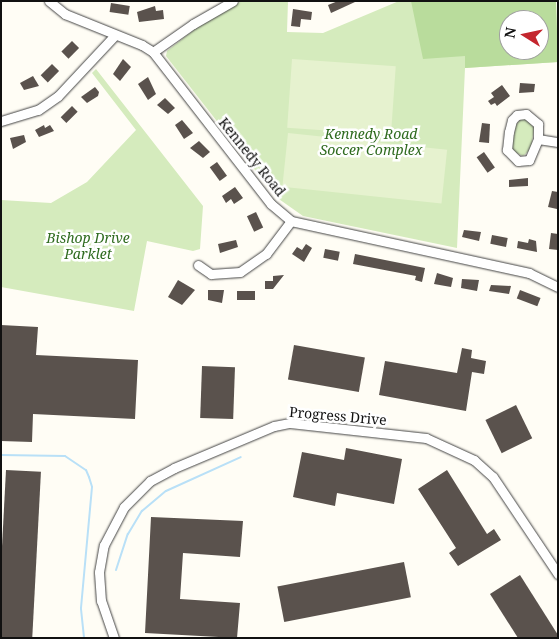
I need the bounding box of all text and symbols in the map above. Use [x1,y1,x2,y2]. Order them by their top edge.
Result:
north arrow [499,10,549,60]
text: N [499,25,520,40]
street label: Kennedy Road [215,114,289,200]
park label: Kennedy Road Soccer Complex [320,126,422,158]
park label: Bishop Drive Parklet [46,230,130,262]
street label: Progress Drive [289,403,387,429]

